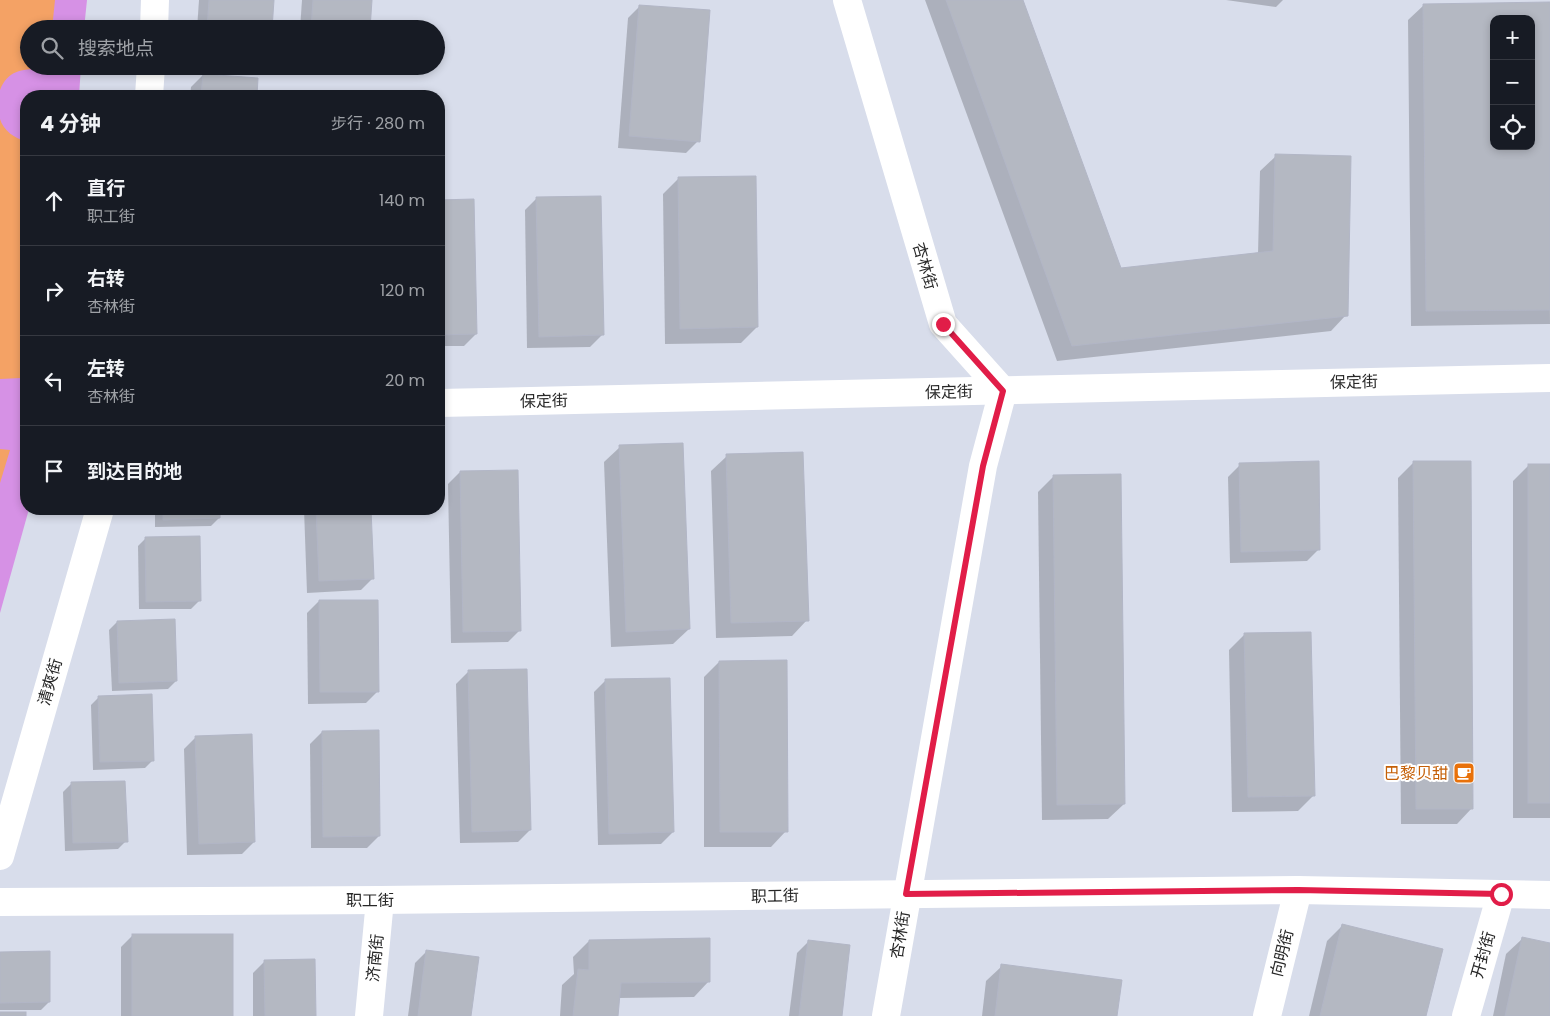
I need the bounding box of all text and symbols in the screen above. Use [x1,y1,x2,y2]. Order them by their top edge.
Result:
map controls [1490,15,1535,150]
button: + [1490,15,1535,60]
search box [20,20,445,75]
icon: search [38,34,66,62]
text: 搜索地点 [78,35,154,62]
button: − [1490,60,1535,105]
button: locate [1490,105,1535,150]
text: 4 分钟 [40,109,101,138]
text: 步行 · 280 m [331,112,425,135]
text: 直行 [87,175,125,202]
icon: ahead [40,187,68,215]
text: 140 m [379,189,425,212]
text: 职工街 [87,205,135,228]
street label: 杏林街 [907,240,943,292]
text: 右转 [87,265,125,292]
icon: right [40,277,68,305]
text: 120 m [380,279,425,302]
text: 杏林街 [87,295,135,318]
route end [932,313,955,336]
text: 左转 [87,355,125,382]
icon: left [40,367,68,395]
text: 20 m [385,369,425,392]
street label: 保定街 [1330,370,1378,394]
street label: 保定街 [925,380,973,404]
text: 杏林街 [87,385,135,408]
street label: 保定街 [520,389,568,413]
icon: arrive [40,457,68,485]
text: 到达目的地 [87,458,182,485]
street label: 清爽街 [32,656,68,708]
cafe icon: 巴黎贝甜 [1452,761,1476,785]
place label: 巴黎贝甜 [1384,762,1448,785]
route start [1490,883,1513,906]
street label: 职工街 [751,884,799,908]
street label: 职工街 [346,889,394,912]
street label: 杏林街 [885,909,915,961]
street label: 向明街 [1265,927,1299,979]
street label: 开封街 [1465,929,1501,981]
street label: 济南街 [361,933,389,983]

